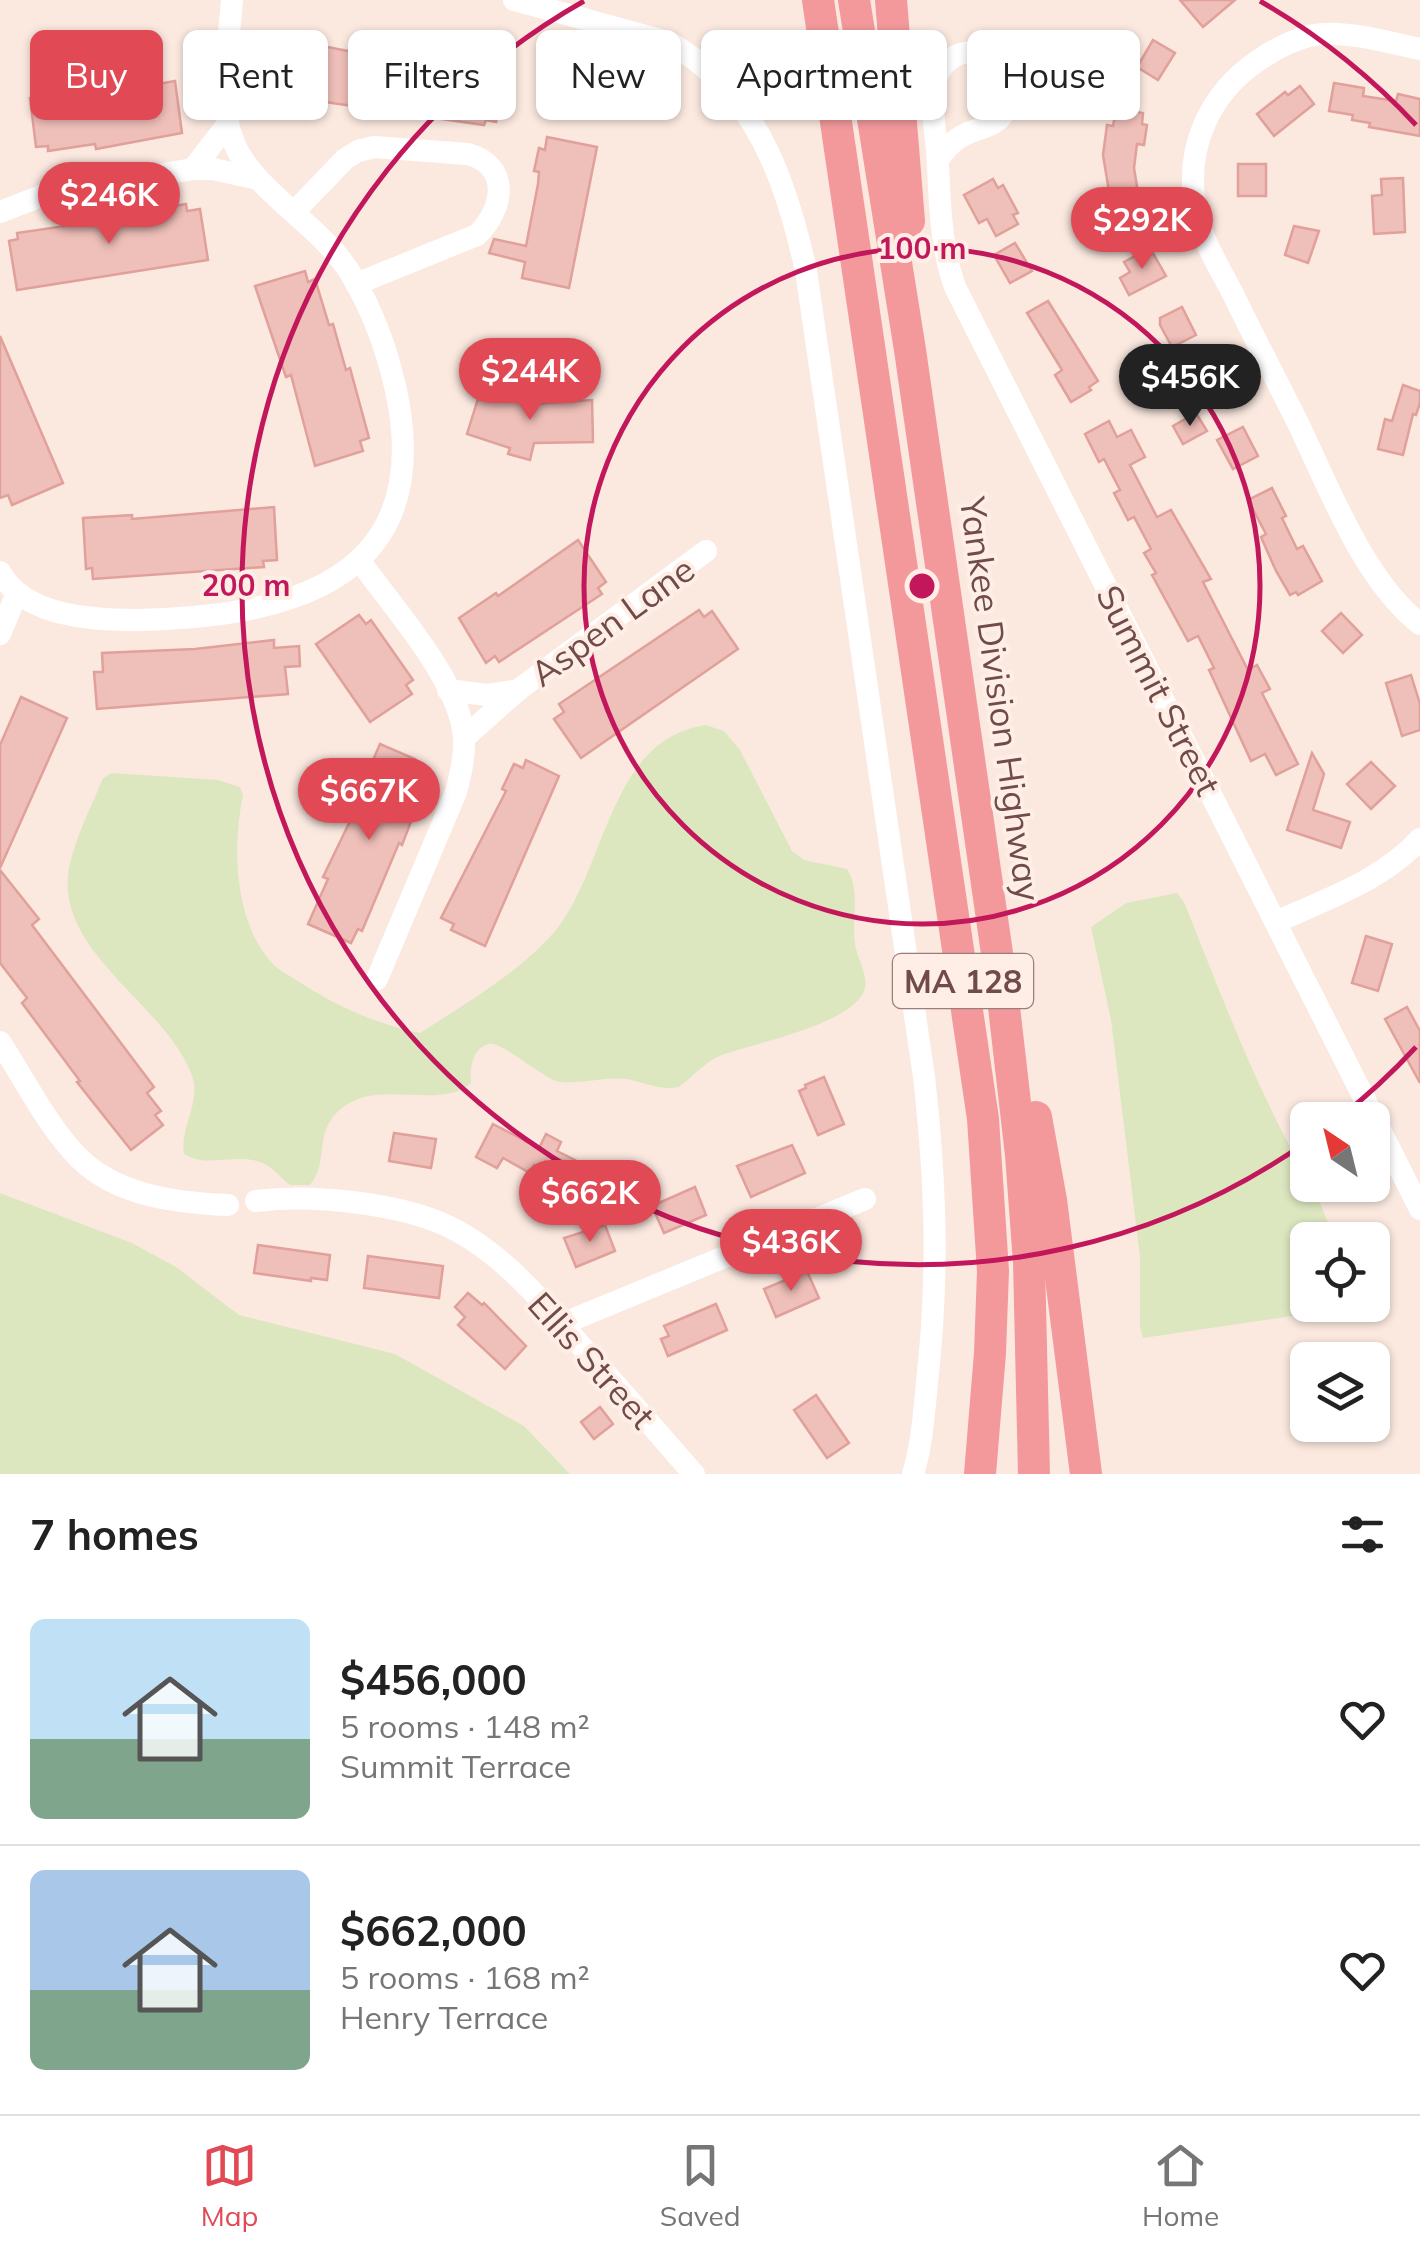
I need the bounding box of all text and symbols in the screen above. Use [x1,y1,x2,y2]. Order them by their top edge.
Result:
chip: Buy [30,30,163,120]
chip: Rent [183,30,328,120]
chip: Filters [348,30,516,120]
chip: New [536,30,681,120]
chip: Apartment [701,30,947,120]
chip: House [967,30,1140,120]
pin: $246K [39,162,179,247]
text: $246K [60,174,158,214]
pin: $292K [1072,187,1212,272]
text: $292K [1093,199,1191,239]
text: 100 m [877,229,967,267]
pin: $244K [460,338,600,423]
pin: $456K [1120,344,1260,429]
text: $244K [481,350,579,390]
text: $456K [1141,356,1239,396]
street label: Yankee Division Highway [951,493,1051,904]
street label: Aspen Lane [521,547,703,695]
text: 200 m [201,566,291,604]
centre of rings [904,568,940,604]
street label: Summit Street [1087,578,1231,802]
pin: $667K [299,758,439,843]
text: $667K [320,770,418,810]
road number: MA 128 [893,954,1033,1008]
north arrow [1290,1102,1390,1202]
map controls [1290,1102,1390,1442]
pin: $662K [520,1160,660,1245]
text: $662K [541,1172,639,1212]
pin: $436K [721,1209,861,1294]
text: $436K [742,1221,840,1261]
button: locate [1290,1222,1390,1322]
street label: Ellis Street [519,1283,665,1437]
button: layers [1290,1342,1390,1442]
icon: filters [1335,1507,1390,1562]
text: 7 homes [30,1508,199,1561]
text: $456,000 [340,1653,527,1706]
icon: home [110,1659,230,1779]
icon: heart [1335,1692,1390,1747]
text: 5 rooms · 148 m² [340,1706,590,1746]
text: Summit Terrace [340,1746,571,1786]
text: $662,000 [340,1904,527,1957]
icon: home [110,1910,230,2030]
icon: heart [1335,1943,1390,1998]
text: 5 rooms · 168 m² [340,1957,590,1997]
text: Henry Terrace [340,1997,548,2037]
tab: Map [201,2138,258,2233]
tab: Saved [660,2138,741,2233]
tab: Home [1142,2138,1219,2233]

